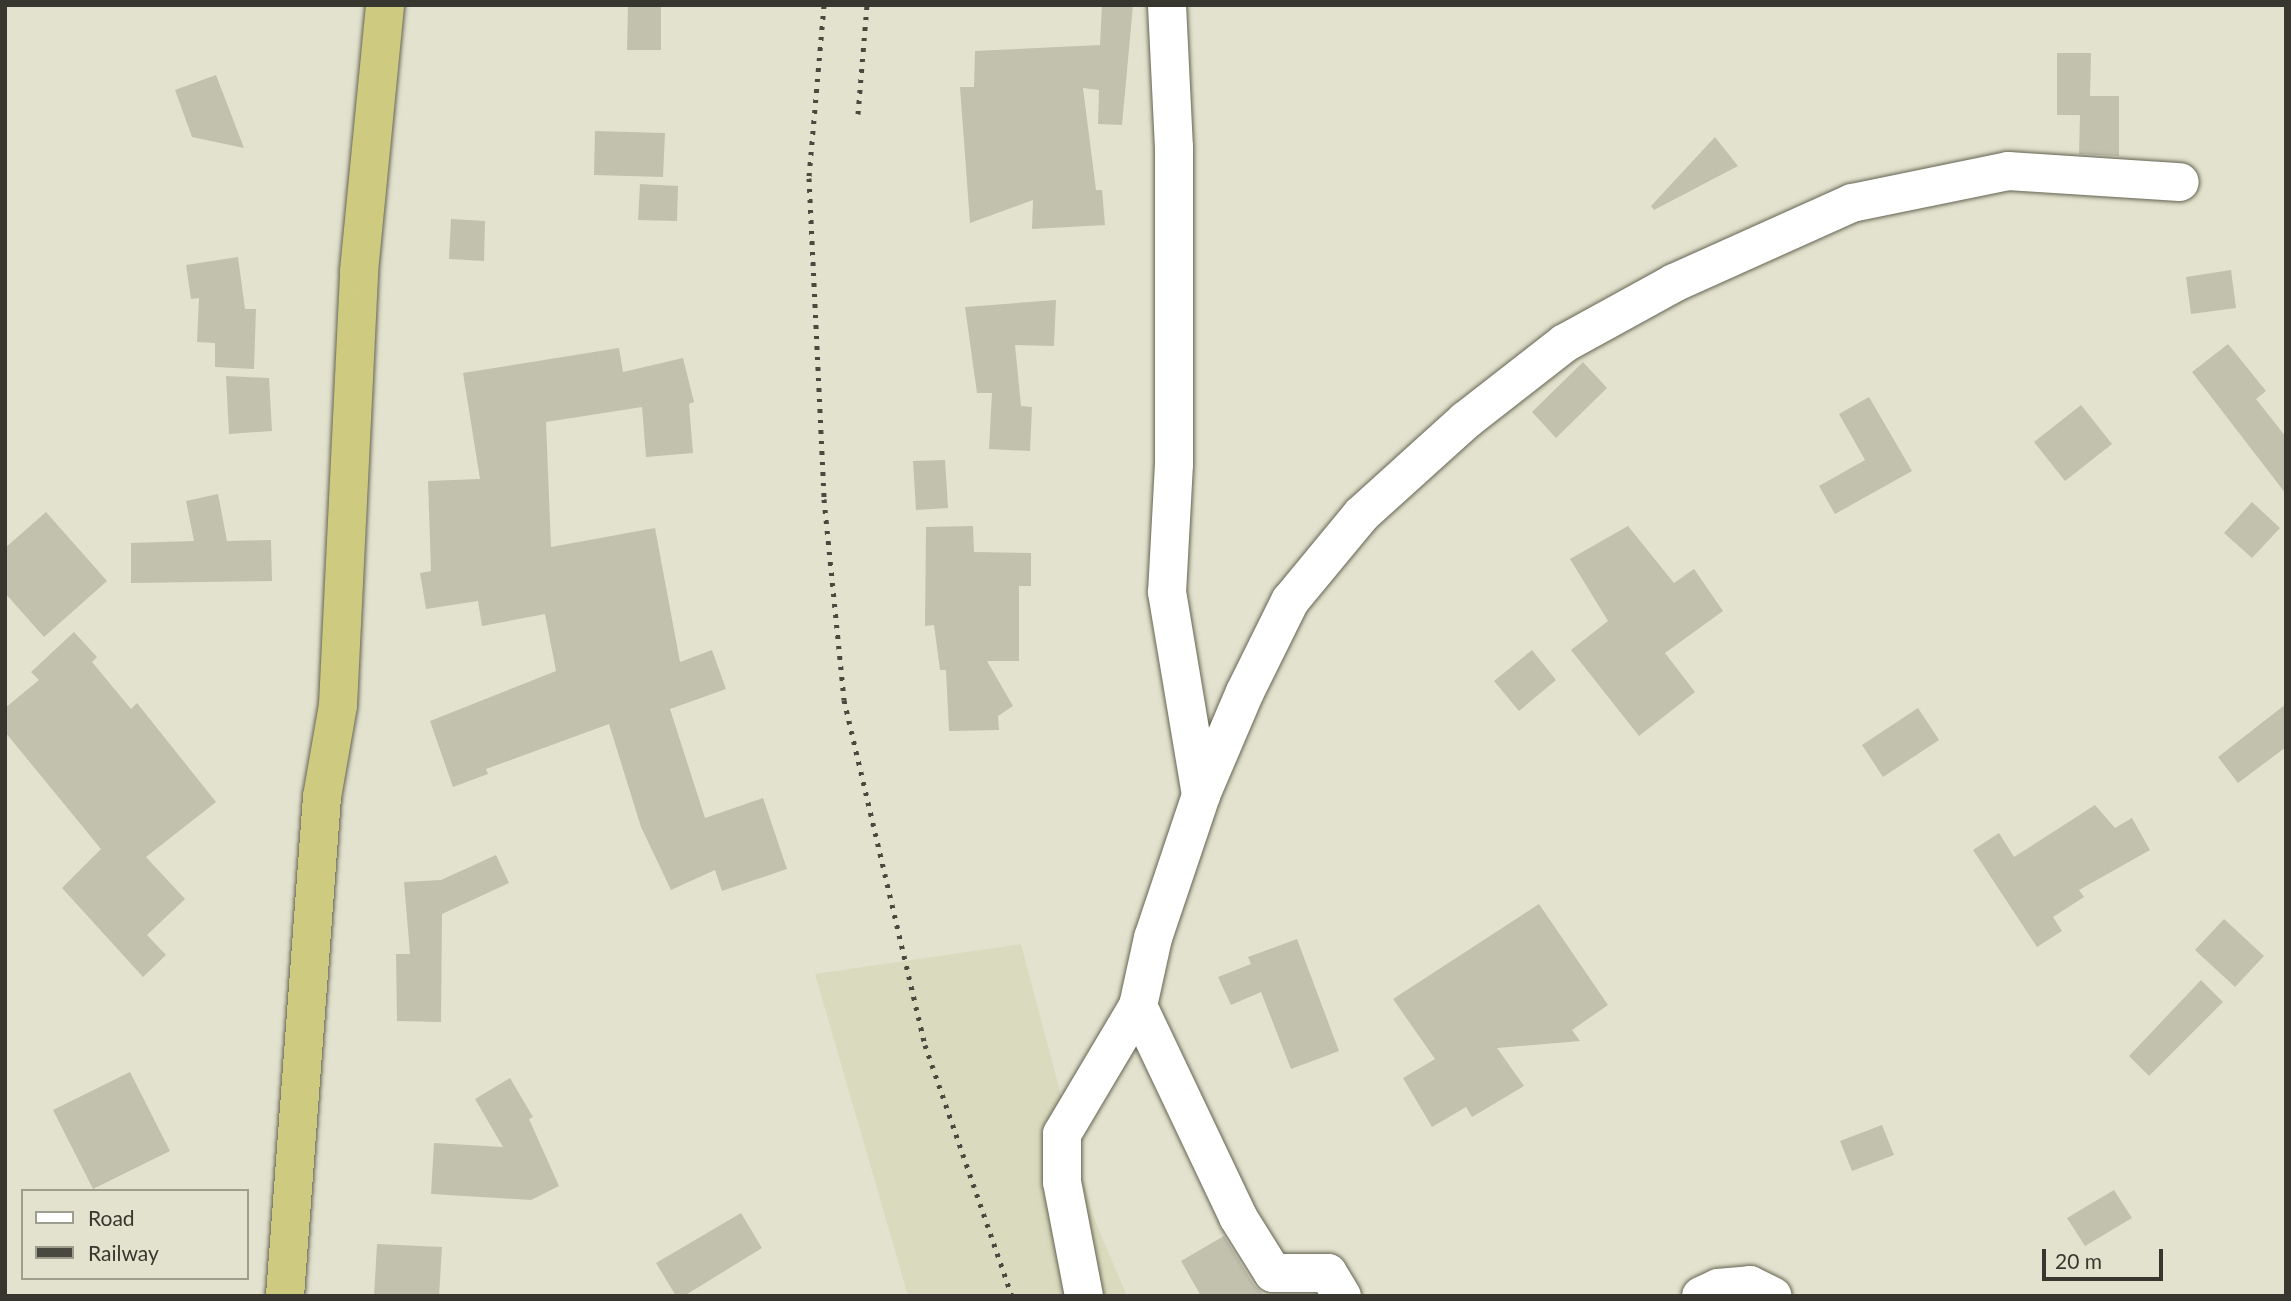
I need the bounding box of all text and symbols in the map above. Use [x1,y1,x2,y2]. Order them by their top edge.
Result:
legend [21,1189,248,1280]
text: Road [88,1205,135,1230]
scale bar [2046,1234,2167,1278]
text: Railway [88,1240,159,1265]
text: 20 m [2055,1248,2102,1273]

